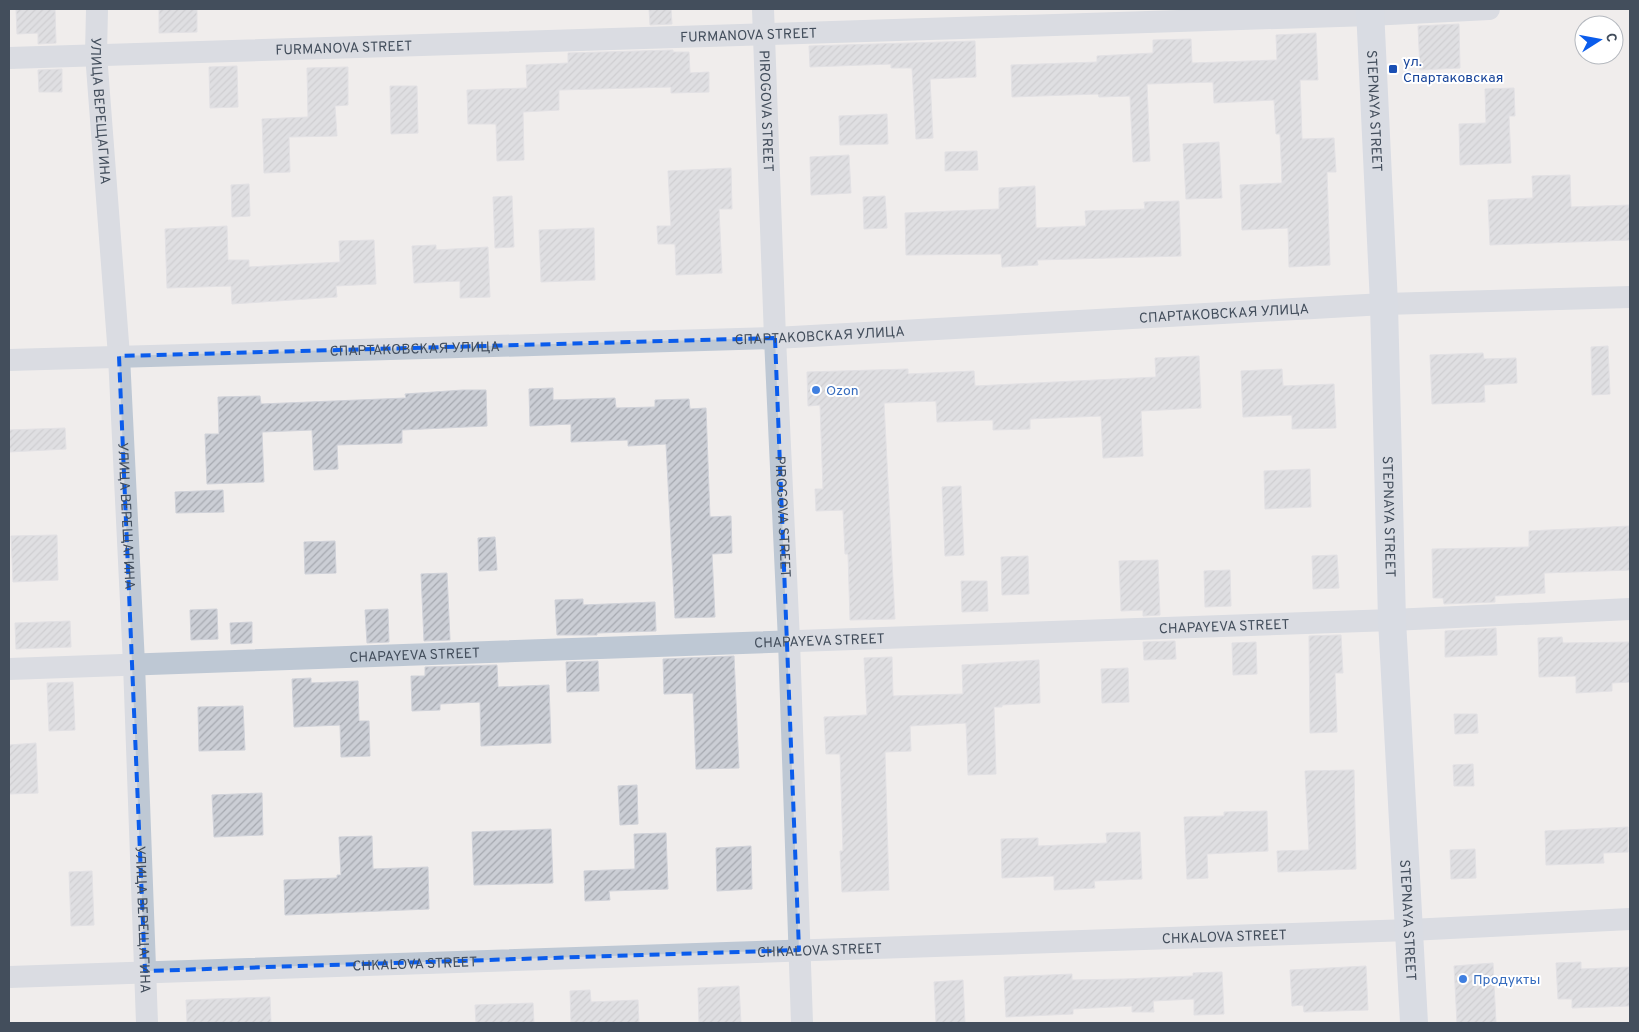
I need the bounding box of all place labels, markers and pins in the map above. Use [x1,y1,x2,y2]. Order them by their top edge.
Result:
place label: ул. Спартаковская [1403,54,1503,87]
marker: ул. Спартаковская [1387,63,1399,75]
place label: Ozon [826,383,859,400]
marker: Ozon [810,384,822,396]
place label: Продукты [1473,972,1540,989]
marker: Продукты [1457,973,1469,985]

